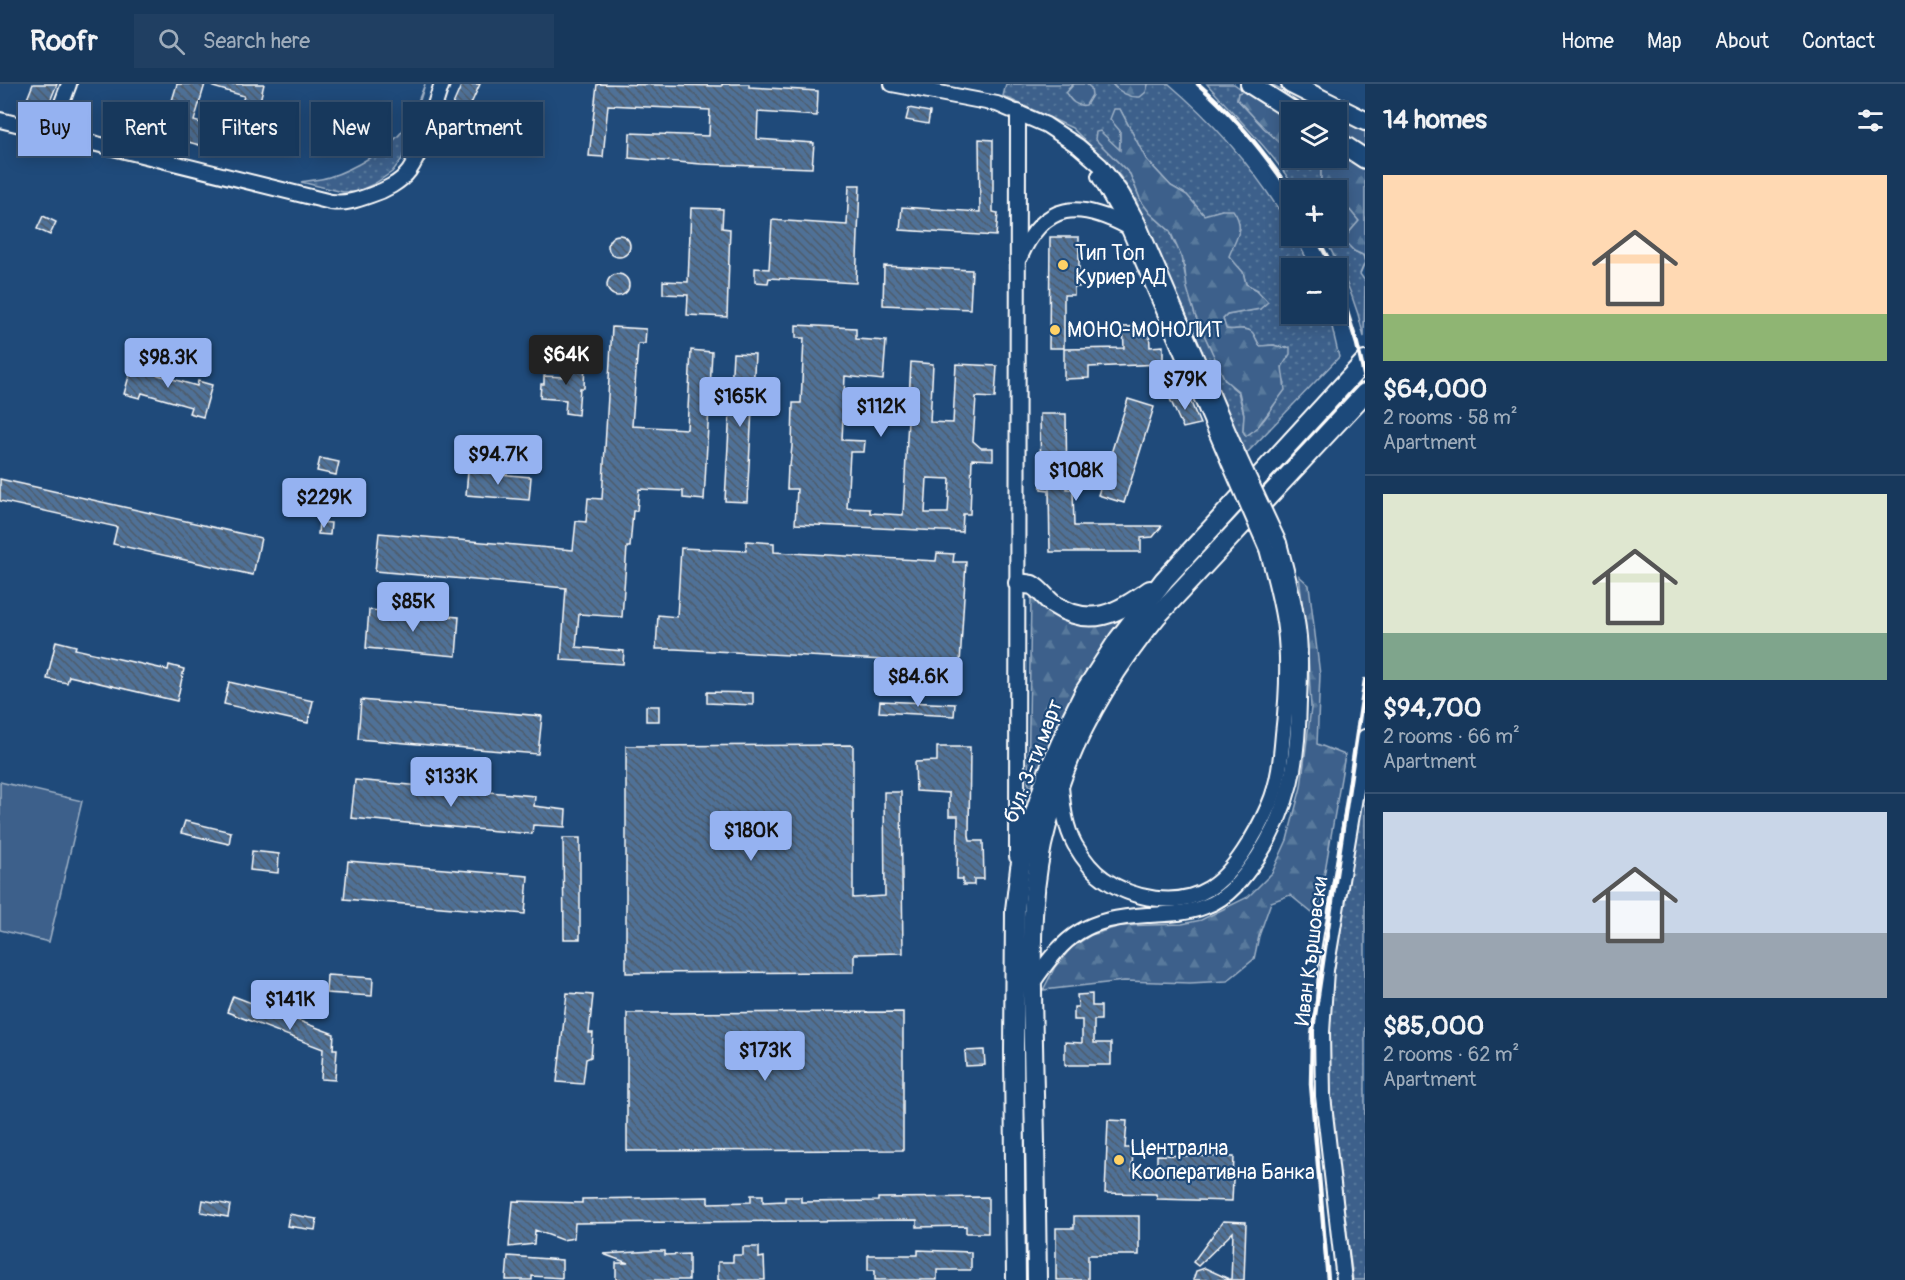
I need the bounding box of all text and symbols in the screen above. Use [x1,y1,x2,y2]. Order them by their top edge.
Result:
search box [134,14,554,68]
text: Roofr [30,24,98,59]
icon: search [155,25,188,58]
text: Search here [203,27,310,55]
text: Home [1561,28,1614,55]
text: Map [1647,28,1682,55]
text: About [1715,28,1769,55]
text: Contact [1802,28,1875,55]
chip: Buy [18,102,91,156]
chip: Rent [103,102,188,156]
chip: Filters [200,102,299,156]
chip: New [311,102,391,156]
chip: Apartment [403,102,543,156]
map controls [1281,102,1347,324]
button: layers [1281,102,1347,168]
text: 14 homes [1383,104,1487,136]
icon: filters [1854,104,1887,137]
button: + [1281,180,1347,246]
icon: home [1581,214,1689,322]
place label: Тип Топ Куриер АД [1075,240,1167,291]
marker: Тип Топ Куриер АД [1056,258,1070,272]
button: − [1281,258,1347,324]
place label: МОНО-МОНОЛИТ [1067,317,1223,344]
marker: МОНО-МОНОЛИТ [1048,323,1062,337]
pin: $64K [530,335,602,386]
pin: $98.3K [119,338,217,389]
text: $64K [543,342,589,367]
text: $98.3K [139,345,197,370]
pin: $79K [1149,360,1221,411]
text: $79K [1163,367,1207,392]
text: $64,000 [1383,373,1487,405]
pin: $165K [698,377,782,428]
text: $165K [713,384,767,409]
pin: $112K [839,387,923,438]
text: $112K [856,394,906,419]
text: 2 rooms · 58 m² [1383,405,1518,430]
text: Apartment [1383,430,1476,455]
pin: $94.7K [449,435,547,486]
text: $94.7K [468,442,528,467]
pin: $108K [1034,451,1118,502]
text: $108K [1049,458,1103,483]
pin: $229K [282,478,366,529]
text: $229K [296,485,352,510]
icon: home [1581,533,1689,641]
pin: $85K [377,582,449,633]
text: $85K [391,589,435,614]
pin: $84.6K [869,657,967,708]
text: $84.6K [888,664,948,689]
text: $94,700 [1383,692,1481,724]
street label: бул. 3-ти март [998,695,1070,827]
text: 2 rooms · 66 m² [1383,724,1520,749]
text: Apartment [1383,749,1476,774]
pin: $133K [409,757,493,808]
text: $133K [424,764,478,789]
pin: $180K [709,811,793,862]
text: $180K [724,818,778,843]
icon: home [1581,851,1689,959]
street label: Иван Кършовски [1289,875,1334,1027]
pin: $141K [248,980,332,1031]
text: $141K [265,987,315,1012]
text: $85,000 [1383,1010,1484,1042]
pin: $173K [723,1031,807,1082]
text: $173K [739,1038,791,1063]
text: 2 rooms · 62 m² [1383,1042,1519,1067]
text: Apartment [1383,1067,1476,1092]
place label: Централна Кооперативна Банка [1131,1135,1315,1186]
marker: Централна Кооперативна Банка [1112,1153,1126,1167]

